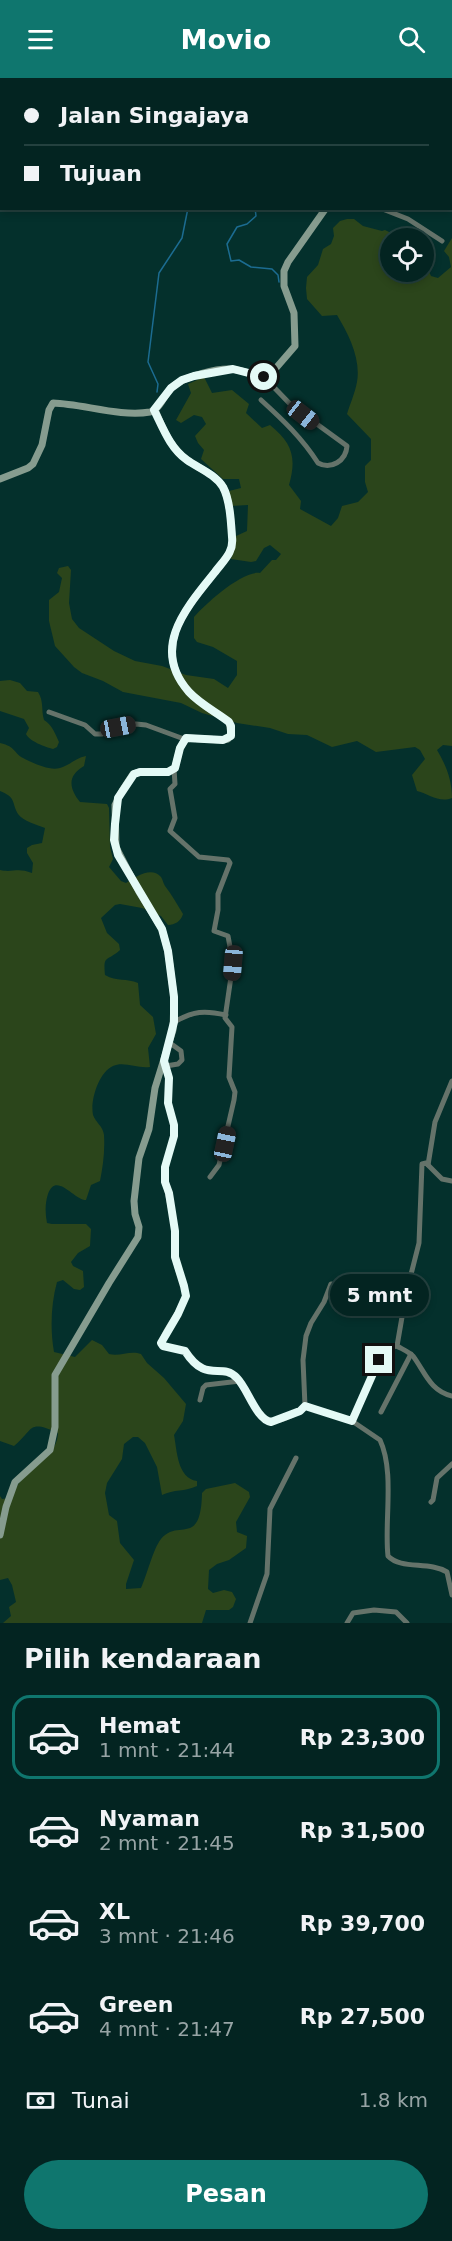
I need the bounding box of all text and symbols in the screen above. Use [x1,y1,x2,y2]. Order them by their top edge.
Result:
icon: menu [24,23,57,56]
icon: search [395,23,428,56]
text: Movio [181,24,271,55]
text: Jalan Singajaya [60,103,249,128]
text: Tujuan [60,161,142,186]
map controls [380,228,434,282]
button: locate [380,228,434,282]
route start [250,363,277,390]
car [283,397,323,433]
car [99,715,137,739]
car [222,944,244,982]
car [212,1125,238,1163]
callout: 5 mnt [330,1273,428,1315]
text: 5 mnt [347,1283,412,1307]
route end [365,1346,392,1373]
text: Pilih kendaraan [24,1643,261,1674]
icon: car [27,1710,81,1764]
text: Hemat [99,1713,181,1738]
text: Rp 23,300 [300,1725,425,1750]
text: 1 mnt · 21:44 [99,1738,235,1762]
icon: car [27,1803,81,1857]
text: Nyaman [99,1806,200,1831]
text: Rp 31,500 [300,1818,425,1843]
text: 2 mnt · 21:45 [99,1831,235,1855]
icon: car [27,1896,81,1950]
text: XL [99,1899,130,1924]
text: Rp 39,700 [300,1911,425,1936]
text: 3 mnt · 21:46 [99,1924,235,1948]
icon: car [27,1989,81,2043]
text: Green [99,1992,173,2017]
text: Rp 27,500 [300,2004,425,2029]
text: 4 mnt · 21:47 [99,2017,235,2041]
icon: cash [24,2084,57,2117]
text: Tunai [72,2088,130,2113]
text: 1.8 km [359,2088,428,2112]
button: Pesan [24,2160,428,2229]

